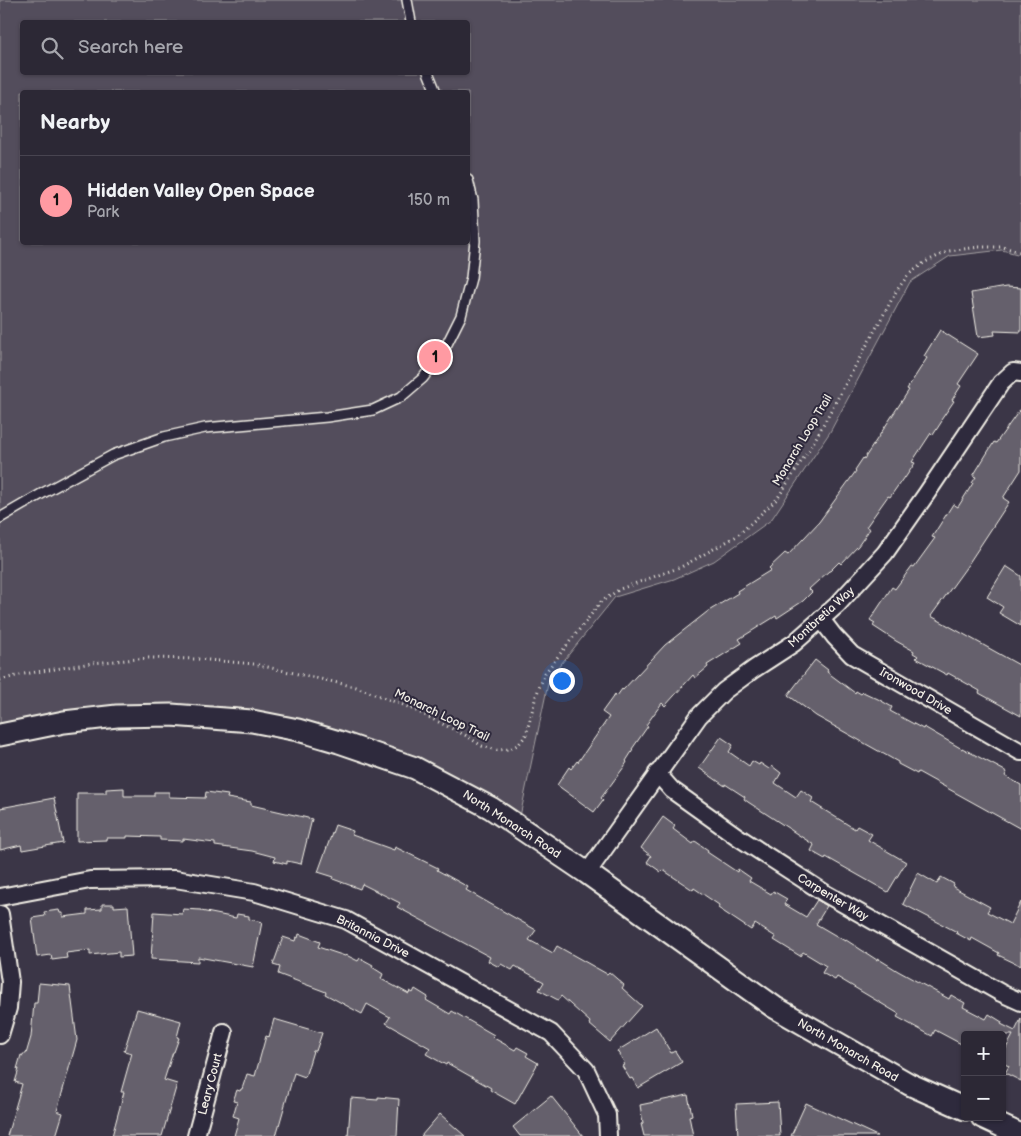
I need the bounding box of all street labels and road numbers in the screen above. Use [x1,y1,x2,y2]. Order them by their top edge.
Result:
street label: Monarch Loop Trail [769,392,836,489]
street label: Montbretia Way [785,583,858,651]
street label: Ironwood Drive [877,665,955,718]
street label: Monarch Loop Trail [392,686,492,745]
street label: North Monarch Road [460,787,564,862]
street label: Carpenter Way [794,870,872,925]
street label: Britannia Drive [334,912,412,961]
street label: North Monarch Road [795,1015,901,1085]
street label: Leary Court [195,1051,226,1117]

